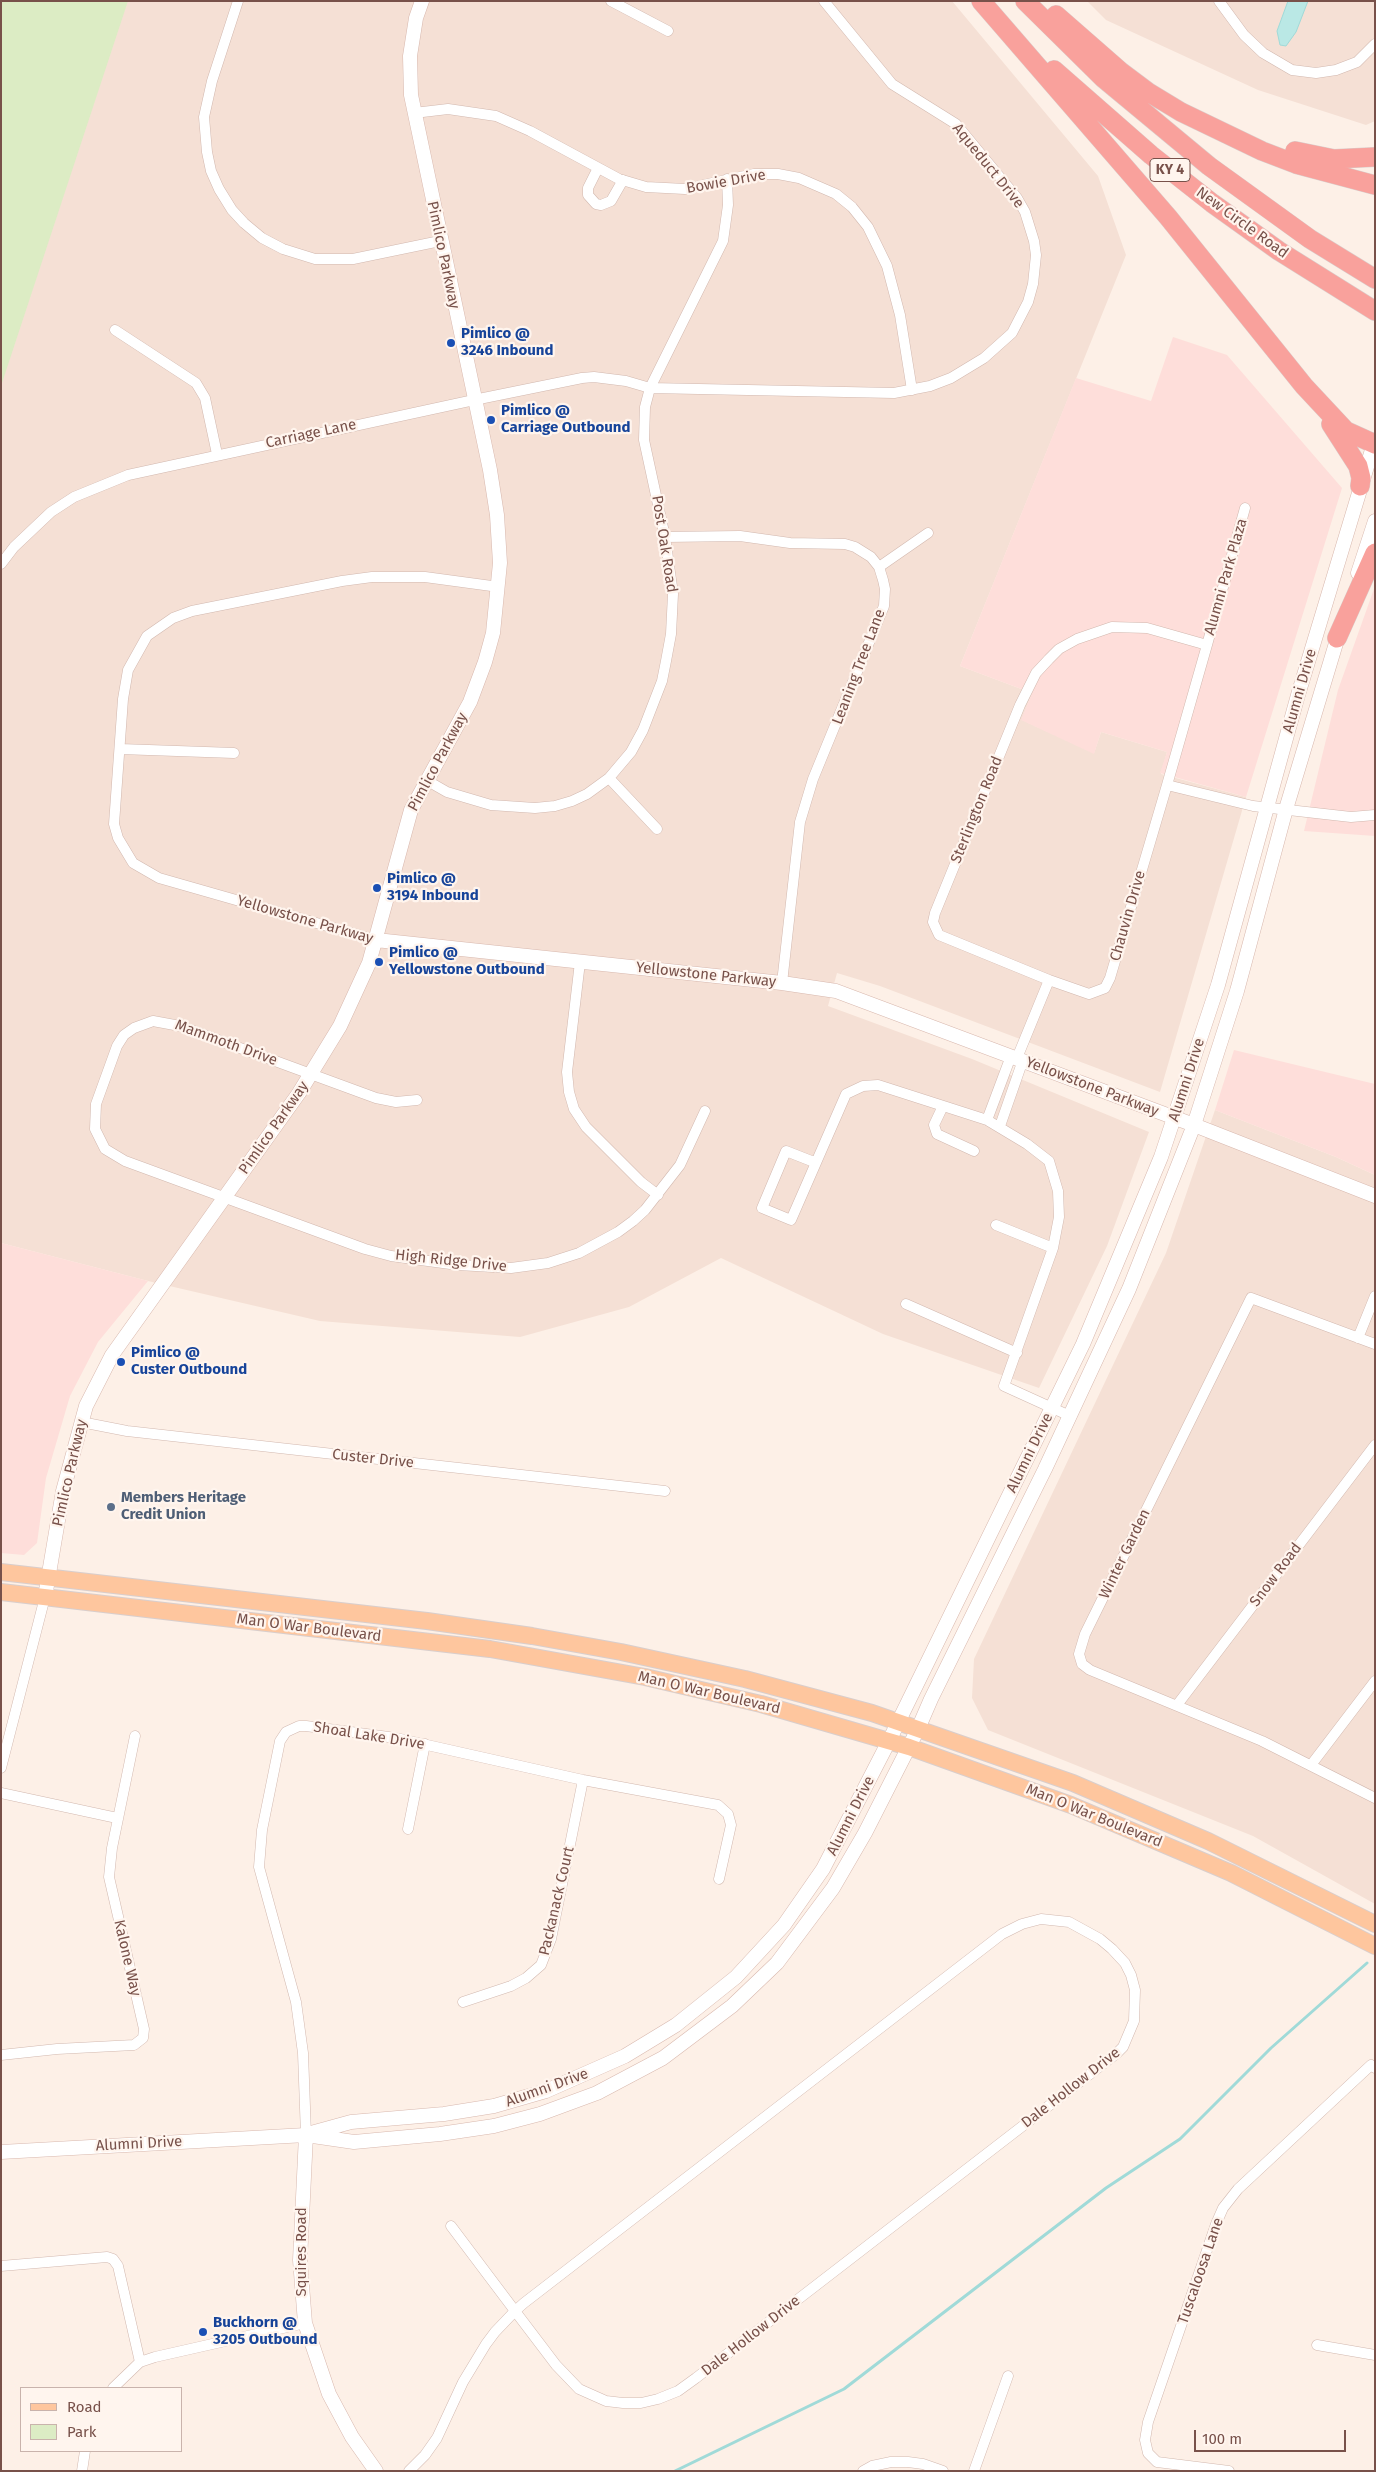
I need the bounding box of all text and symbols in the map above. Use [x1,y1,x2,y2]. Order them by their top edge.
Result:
street label: Aqueduct Drive [948,120,1028,212]
road number: KY 4 [1150,158,1190,182]
street label: Bowie Drive [685,166,767,198]
street label: New Circle Road [1192,184,1292,262]
street label: Pimlico Parkway [423,200,463,310]
place label: Pimlico @ 3246 Inbound [461,325,553,360]
marker: Pimlico @ 3246 Inbound [445,337,457,349]
place label: Pimlico @ Carriage Outbound [501,402,630,437]
marker: Pimlico @ Carriage Outbound [485,414,497,426]
street label: Carriage Lane [264,416,358,452]
street label: Post Oak Road [647,494,681,594]
street label: Alumni Park Plaza [1201,517,1251,637]
street label: Leaning Tree Lane [829,607,889,727]
street label: Alumni Drive [1279,647,1321,735]
street label: Pimlico Parkway [404,709,472,815]
street label: Sterlington Road [947,754,1007,866]
street label: Chauvin Drive [1106,869,1150,963]
place label: Pimlico @ 3194 Inbound [387,870,479,905]
marker: Pimlico @ 3194 Inbound [371,882,383,894]
street label: Yellowstone Parkway [235,892,375,948]
place label: Pimlico @ Yellowstone Outbound [389,944,545,979]
marker: Pimlico @ Yellowstone Outbound [373,956,385,968]
street label: Yellowstone Parkway [635,959,777,991]
street label: Mammoth Drive [172,1016,280,1070]
street label: Alumni Drive [1165,1036,1209,1124]
street label: Yellowstone Parkway [1023,1053,1161,1121]
street label: Pimlico Parkway [235,1078,313,1178]
street label: High Ridge Drive [394,1246,508,1276]
place label: Pimlico @ Custer Outbound [131,1344,247,1379]
marker: Pimlico @ Custer Outbound [115,1356,127,1368]
street label: Alumni Drive [1003,1410,1057,1496]
street label: Pimlico Parkway [49,1418,91,1528]
street label: Custer Drive [331,1446,415,1472]
place label: Members Heritage Credit Union [121,1489,246,1524]
marker: Members Heritage Credit Union [105,1501,117,1513]
street label: Winter Garden [1096,1506,1154,1602]
street label: Snow Road [1246,1540,1306,1610]
street label: Man O War Boulevard [236,1610,382,1646]
street label: Man O War Boulevard [636,1668,782,1718]
street label: Shoal Lake Drive [312,1718,426,1754]
street label: Alumni Drive [823,1773,879,1859]
street label: Man O War Boulevard [1023,1780,1165,1852]
street label: Packanack Court [536,1845,578,1957]
street label: Kalone Way [109,1918,145,1998]
street label: Dale Hollow Drive [1018,2044,1124,2132]
street label: Alumni Drive [503,2065,591,2111]
street label: Alumni Drive [95,2133,183,2155]
street label: Squires Road [293,2207,311,2297]
street label: Tuscaloosa Lane [1174,2216,1228,2326]
street label: Dale Hollow Drive [698,2292,804,2380]
place label: Buckhorn @ 3205 Outbound [213,2314,317,2349]
marker: Buckhorn @ 3205 Outbound [197,2326,209,2338]
legend [20,2387,182,2452]
text: Road [67,2398,102,2416]
scale bar [1196,2420,1348,2452]
text: Park [67,2423,97,2441]
text: 100 m [1202,2430,1242,2448]

